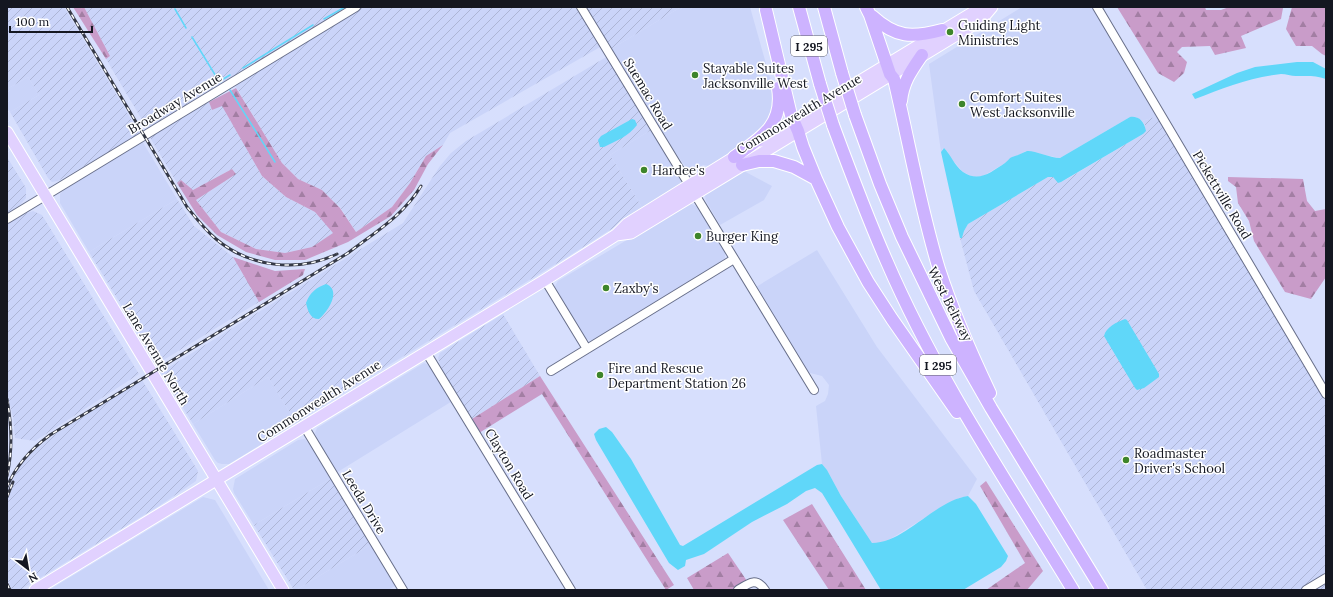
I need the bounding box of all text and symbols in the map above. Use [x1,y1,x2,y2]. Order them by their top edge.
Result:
scale bar [10,8,92,34]
text: 100 m [16,14,49,29]
place label: Guiding Light Ministries [958,17,1041,49]
marker: Guiding Light Ministries [945,27,955,37]
road number: I 295 [791,36,827,56]
street label: Suemac Road [620,55,676,133]
place label: Stayable Suites Jacksonville West [702,60,808,92]
street label: Broadway Avenue [125,68,225,138]
marker: Stayable Suites Jacksonville West [690,70,700,80]
street label: Commonwealth Avenue [733,70,865,158]
place label: Comfort Suites West Jacksonville [970,89,1075,121]
marker: Comfort Suites West Jacksonville [957,99,967,109]
street label: Pickettville Road [1189,147,1255,243]
place label: Hardee's [652,162,705,179]
marker: Hardee's [639,165,649,175]
place label: Burger King [706,228,779,245]
marker: Burger King [693,231,703,241]
street label: West Beltway [924,264,976,344]
place label: Zaxby's [614,280,659,297]
marker: Zaxby's [601,283,611,293]
street label: Lane Avenue North [119,300,193,408]
road number: I 295 [920,355,956,375]
street label: Commonwealth Avenue [254,356,384,446]
place label: Fire and Rescue Department Station 26 [608,360,746,392]
marker: Fire and Rescue Department Station 26 [595,370,605,380]
street label: Clayton Road [481,425,537,503]
place label: Roadmaster Driver's School [1134,445,1226,477]
marker: Roadmaster Driver's School [1121,455,1131,465]
street label: Leeda Drive [338,467,390,537]
north arrow [8,549,48,589]
text: N [25,569,40,586]

